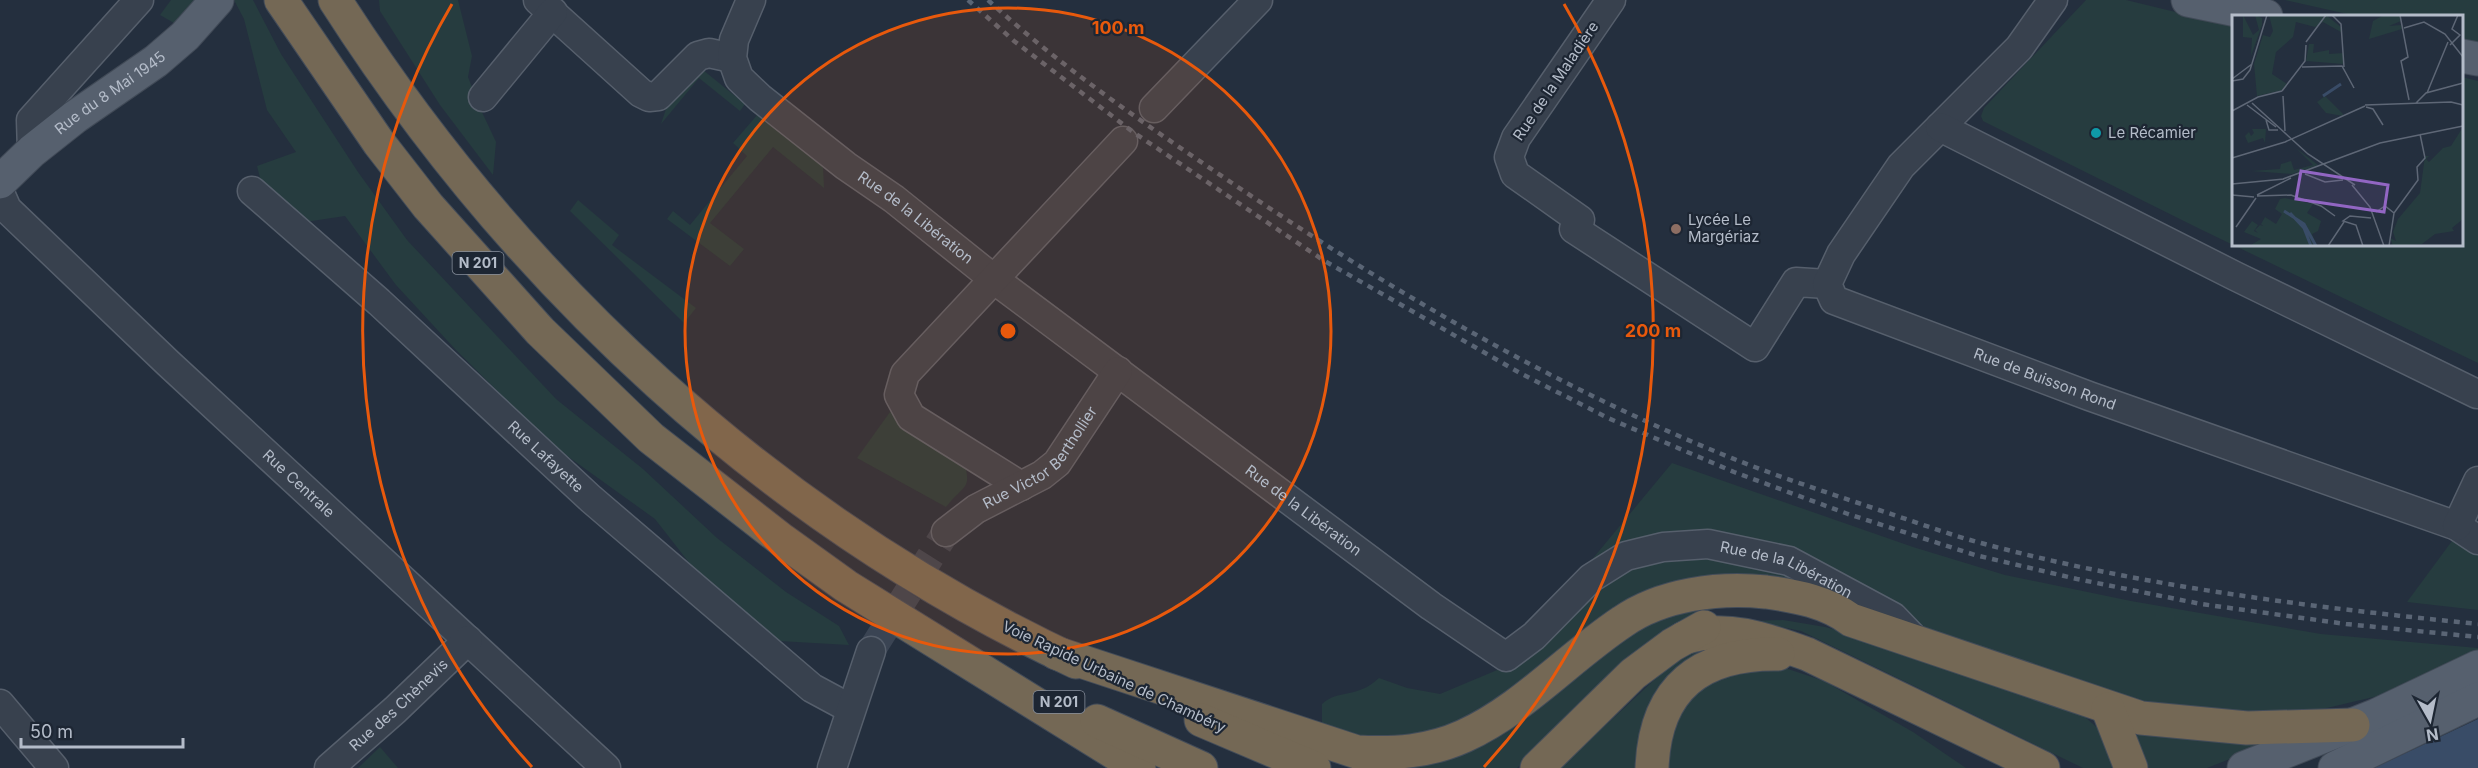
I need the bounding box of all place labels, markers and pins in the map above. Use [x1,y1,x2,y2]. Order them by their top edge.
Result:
place label: Le Récamier [2108,123,2196,142]
marker: Le Récamier [2089,126,2103,140]
place label: Lycée Le Margériaz [1688,210,1760,246]
marker: Lycée Le Margériaz [1669,222,1683,236]
centre of rings [998,321,1018,341]

